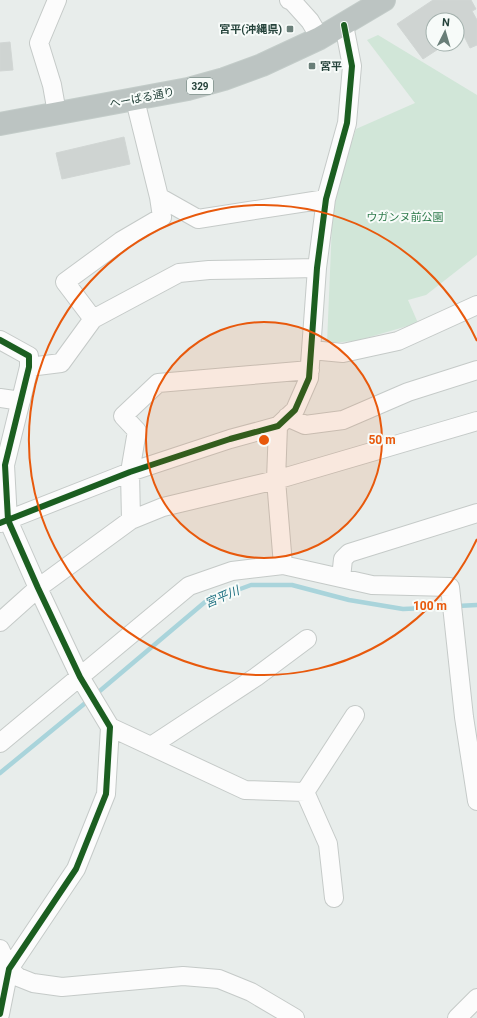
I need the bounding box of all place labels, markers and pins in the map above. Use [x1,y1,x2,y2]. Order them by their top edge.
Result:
place label: 宮平(沖縄県) [219,23,282,36]
marker: 宮平(沖縄県) [285,24,295,34]
place label: 宮平 [320,60,342,73]
marker: 宮平 [307,61,317,71]
centre of rings [257,433,271,447]

